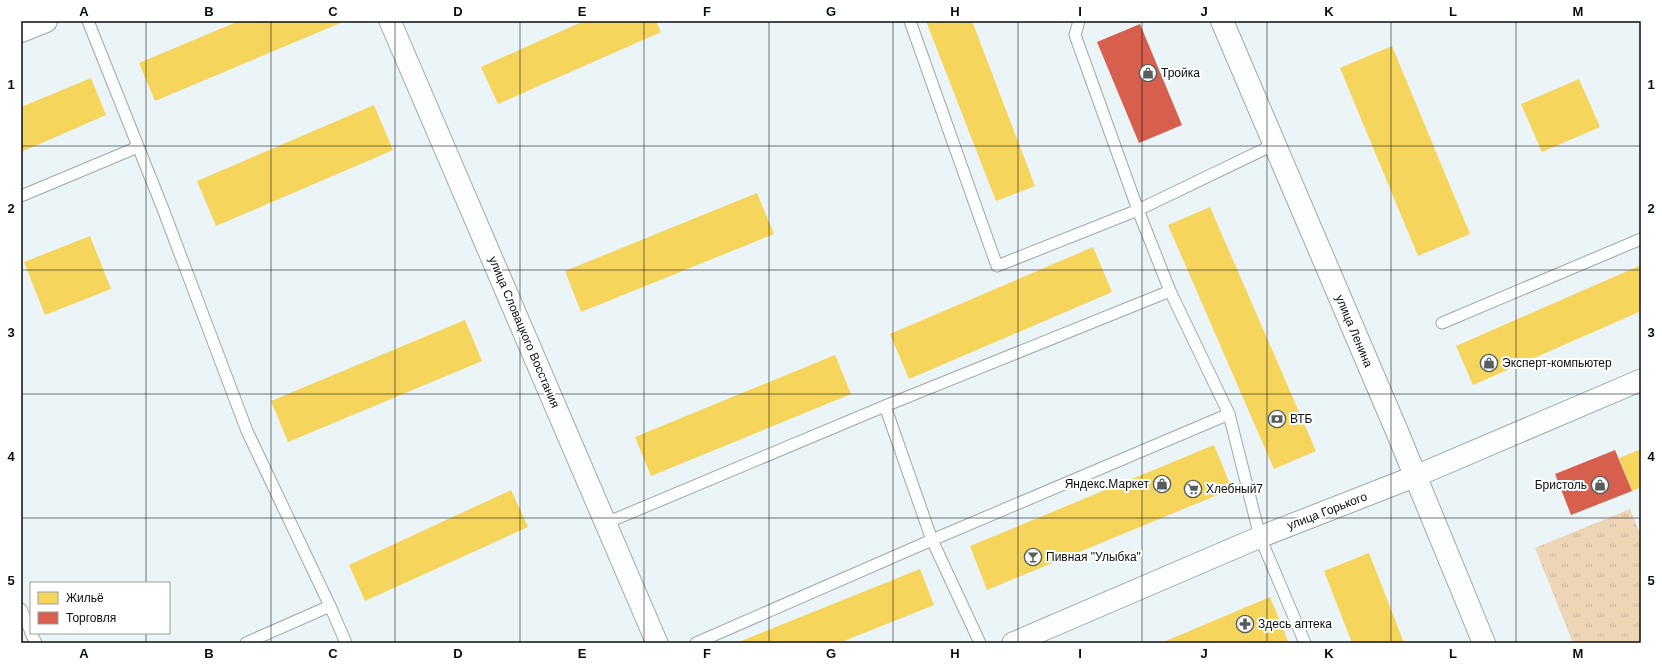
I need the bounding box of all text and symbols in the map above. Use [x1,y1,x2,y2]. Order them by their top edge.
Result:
text: A [79,4,89,19]
text: B [204,4,214,19]
text: C [328,4,338,19]
text: D [453,4,463,19]
text: E [578,4,587,19]
text: F [703,4,711,19]
text: G [826,4,836,19]
text: H [950,4,960,19]
text: I [1078,4,1082,19]
text: J [1200,4,1208,19]
text: K [1324,4,1334,19]
text: L [1449,4,1457,19]
text: M [1573,4,1583,19]
shop icon: Тройка [1138,63,1158,83]
place label: Тройка [1161,66,1200,80]
text: 1 [7,77,15,92]
text: 1 [1647,77,1655,92]
text: 2 [7,201,15,216]
text: 2 [1647,201,1655,216]
street label: улица Словацкого Восстания [486,254,562,410]
street label: улица Ленина [1332,293,1376,370]
text: 3 [7,325,15,340]
text: 3 [1647,325,1655,340]
shop icon: Эксперт-компьютер [1479,353,1499,373]
place label: Эксперт-компьютер [1502,356,1612,370]
bank icon: ВТБ [1267,409,1287,429]
place label: ВТБ [1290,412,1313,426]
text: 4 [7,449,15,464]
text: 4 [1647,449,1655,464]
shop icon: Яндекс.Маркет [1152,474,1172,494]
shop icon: Бристоль [1590,475,1610,495]
place label: Яндекс.Маркет [1065,477,1149,491]
place label: Бристоль [1535,478,1587,492]
supermarket icon: Хлебный7 [1183,479,1203,499]
place label: Хлебный7 [1206,482,1263,496]
street label: улица Горького [1285,489,1369,533]
bar icon: Пивная "Улыбка" [1023,547,1043,567]
place label: Пивная "Улыбка" [1046,550,1141,564]
text: 5 [7,573,15,588]
text: 5 [1647,573,1655,588]
legend [30,582,170,634]
text: Жильё [66,591,104,605]
text: Торговля [66,611,116,625]
pharmacy icon: Здесь аптека [1235,614,1255,634]
place label: Здесь аптека [1258,617,1332,631]
text: A [79,646,89,661]
text: B [204,646,214,661]
text: C [328,646,338,661]
text: D [453,646,463,661]
text: E [578,646,587,661]
text: F [703,646,711,661]
text: G [826,646,836,661]
text: H [950,646,960,661]
text: I [1078,646,1082,661]
text: J [1200,646,1208,661]
text: K [1324,646,1334,661]
text: L [1449,646,1457,661]
text: M [1573,646,1583,661]

